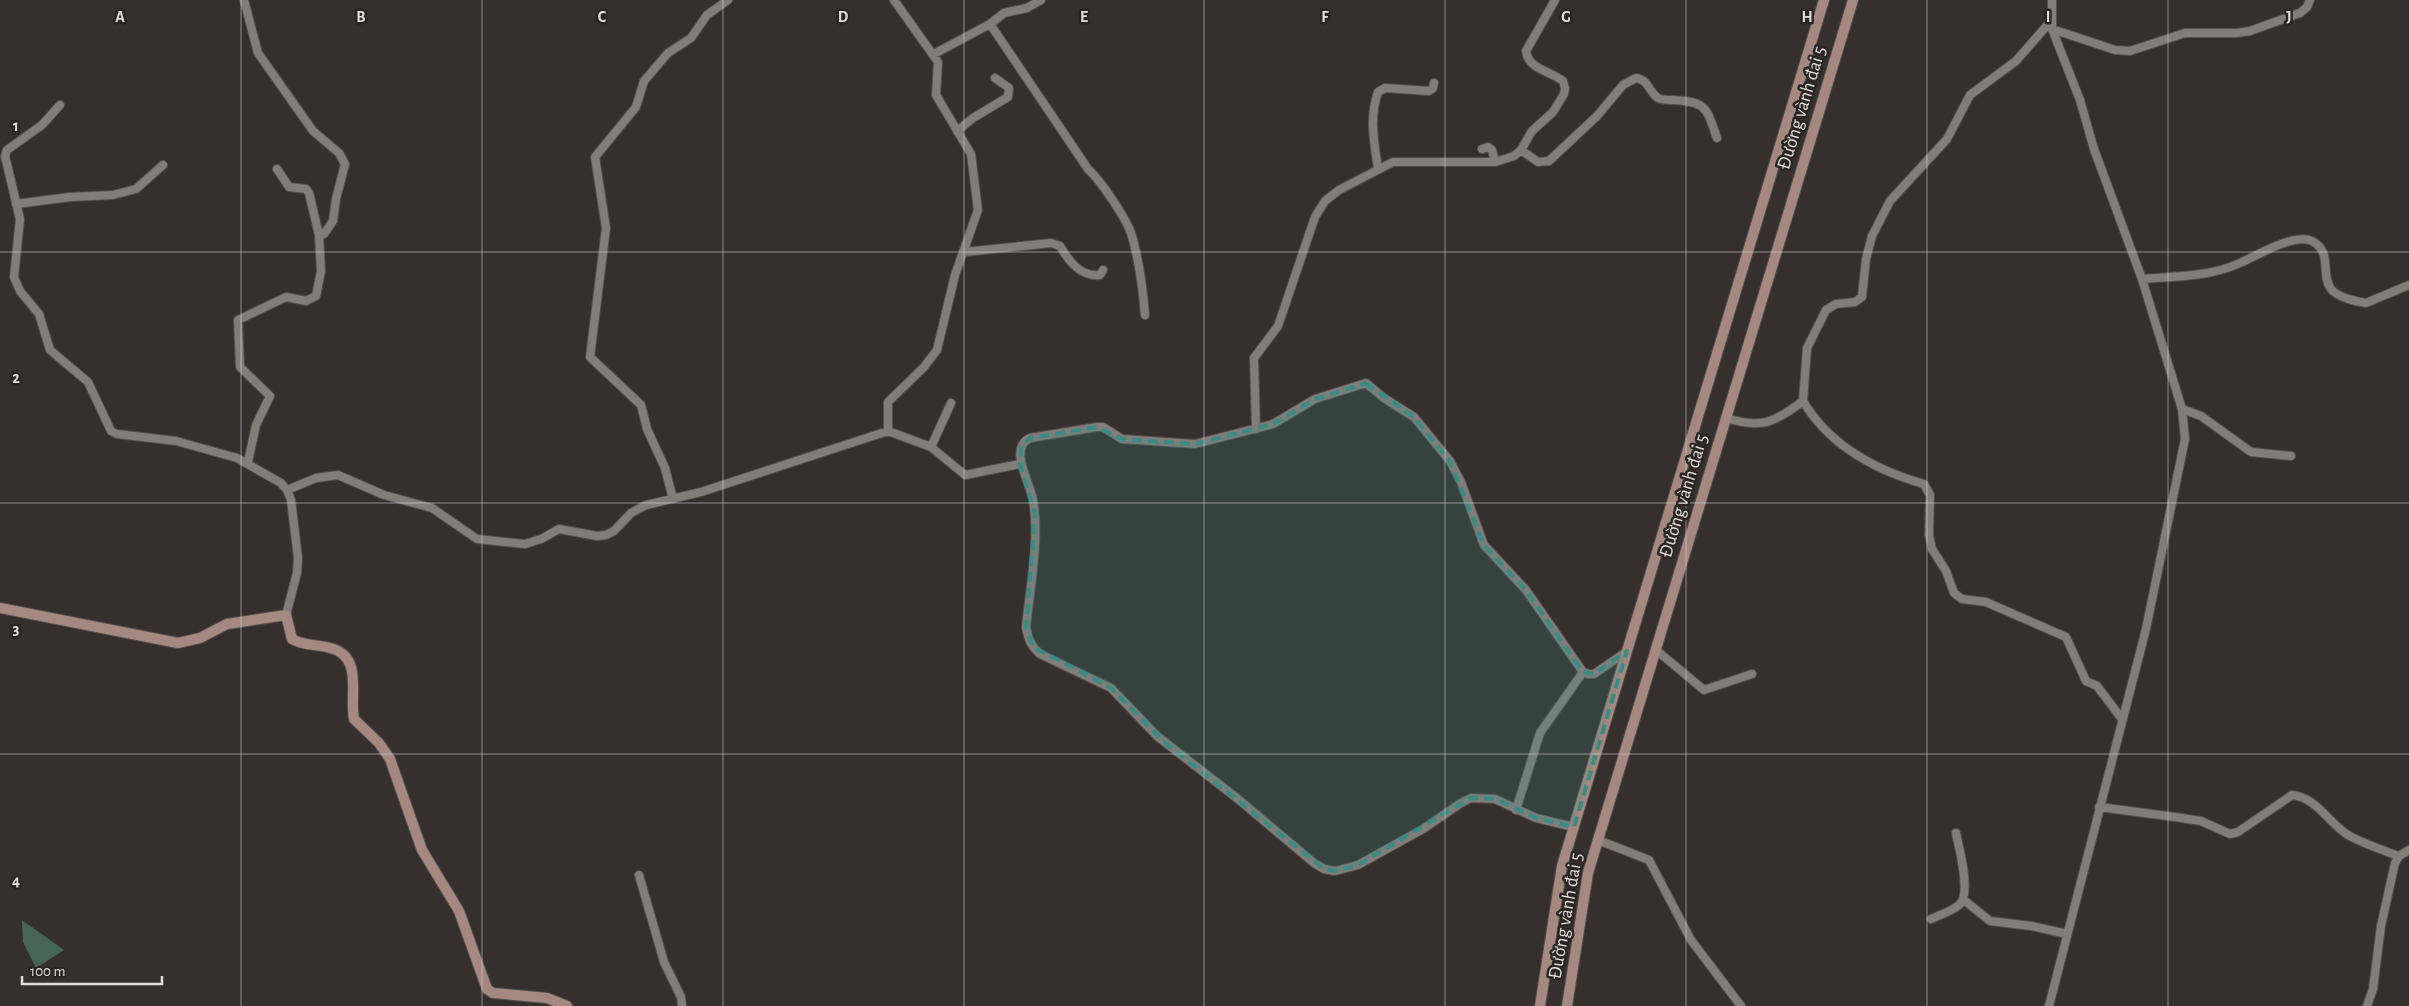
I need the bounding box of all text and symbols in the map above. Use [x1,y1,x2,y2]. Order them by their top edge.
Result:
text: A [115,9,125,25]
text: B [356,9,366,25]
text: C [598,9,607,25]
text: D [838,9,849,25]
text: E [1080,9,1088,25]
text: F [1321,9,1329,25]
text: G [1561,9,1571,25]
text: H [1801,9,1813,25]
text: I [2046,9,2050,25]
text: J [2286,9,2292,25]
street label: Đường vành đai 5 [1774,44,1830,172]
text: 1 [13,118,19,134]
text: 2 [12,370,20,386]
street label: Đường vành đai 5 [1656,432,1712,560]
text: 3 [13,621,20,637]
street label: Đường vành đai 5 [1546,851,1586,981]
text: 4 [12,873,20,889]
scale bar [22,954,162,986]
text: 100 m [30,964,65,979]

